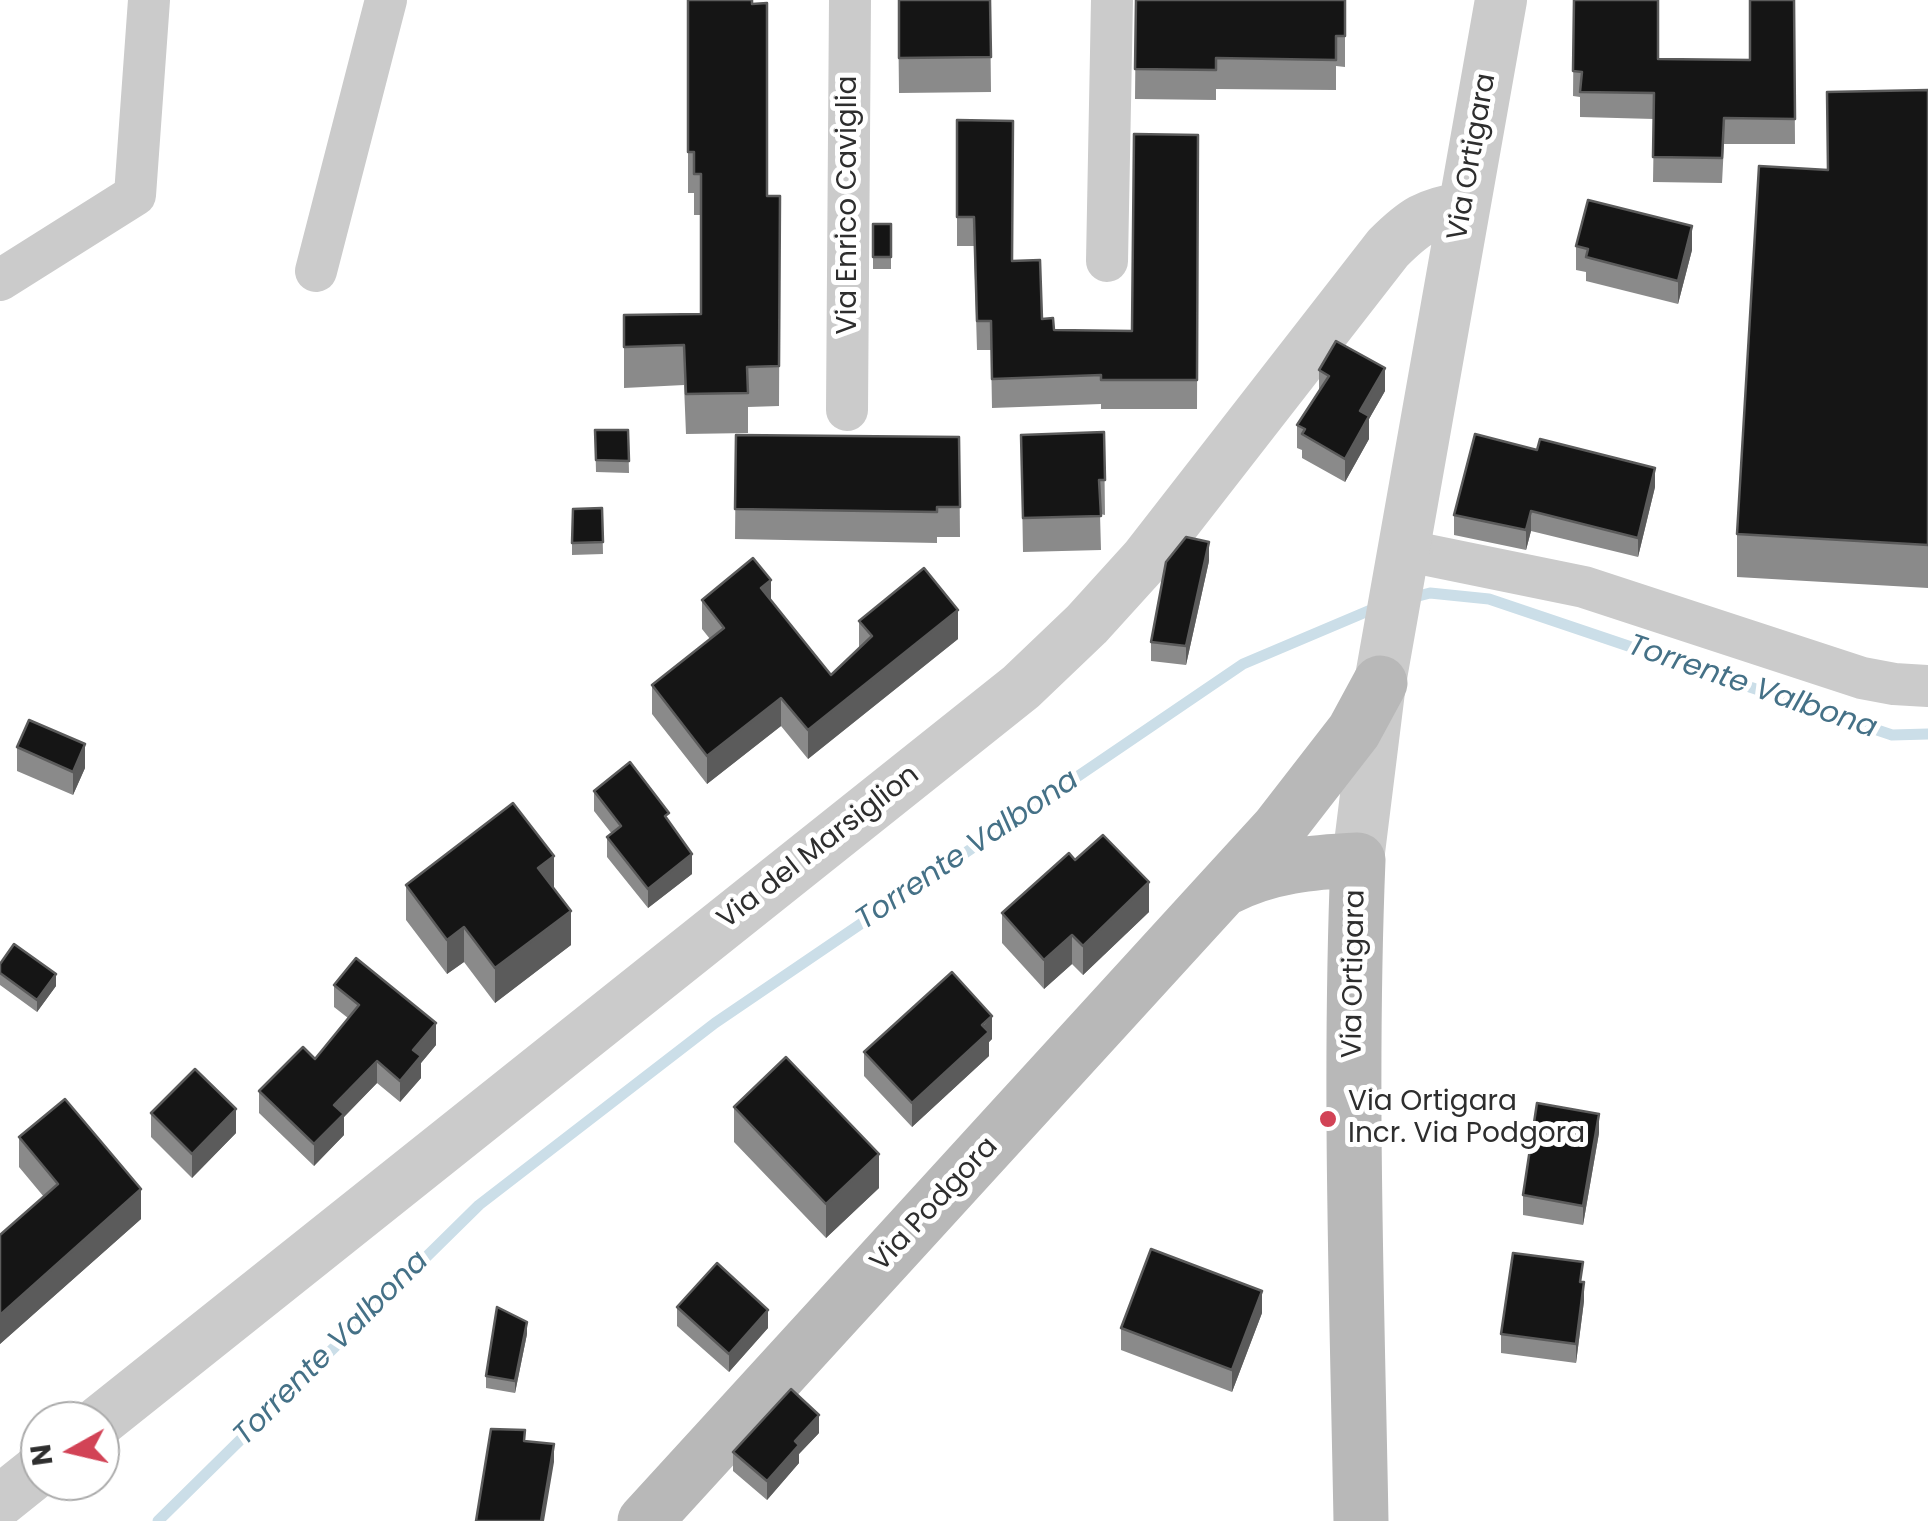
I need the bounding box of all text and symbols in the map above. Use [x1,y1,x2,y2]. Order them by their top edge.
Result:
street label: Via Ortigara [1442,71,1504,243]
street label: Via Enrico Caviglia [832,76,866,334]
water label: Torrente Valbona [1623,628,1881,748]
street label: Via del Marsiglion [712,759,926,937]
water label: Torrente Valbona [850,763,1086,939]
street label: Via Ortigara [1337,889,1373,1059]
place label: Via Ortigara Incr. Via Podgora [1348,1086,1585,1152]
marker: Via Ortigara Incr. Via Podgora [1317,1108,1339,1130]
street label: Via Podgora [864,1131,1006,1279]
water label: Torrente Valbona [227,1244,437,1454]
north arrow [20,1401,120,1501]
text: N [21,1442,63,1468]

